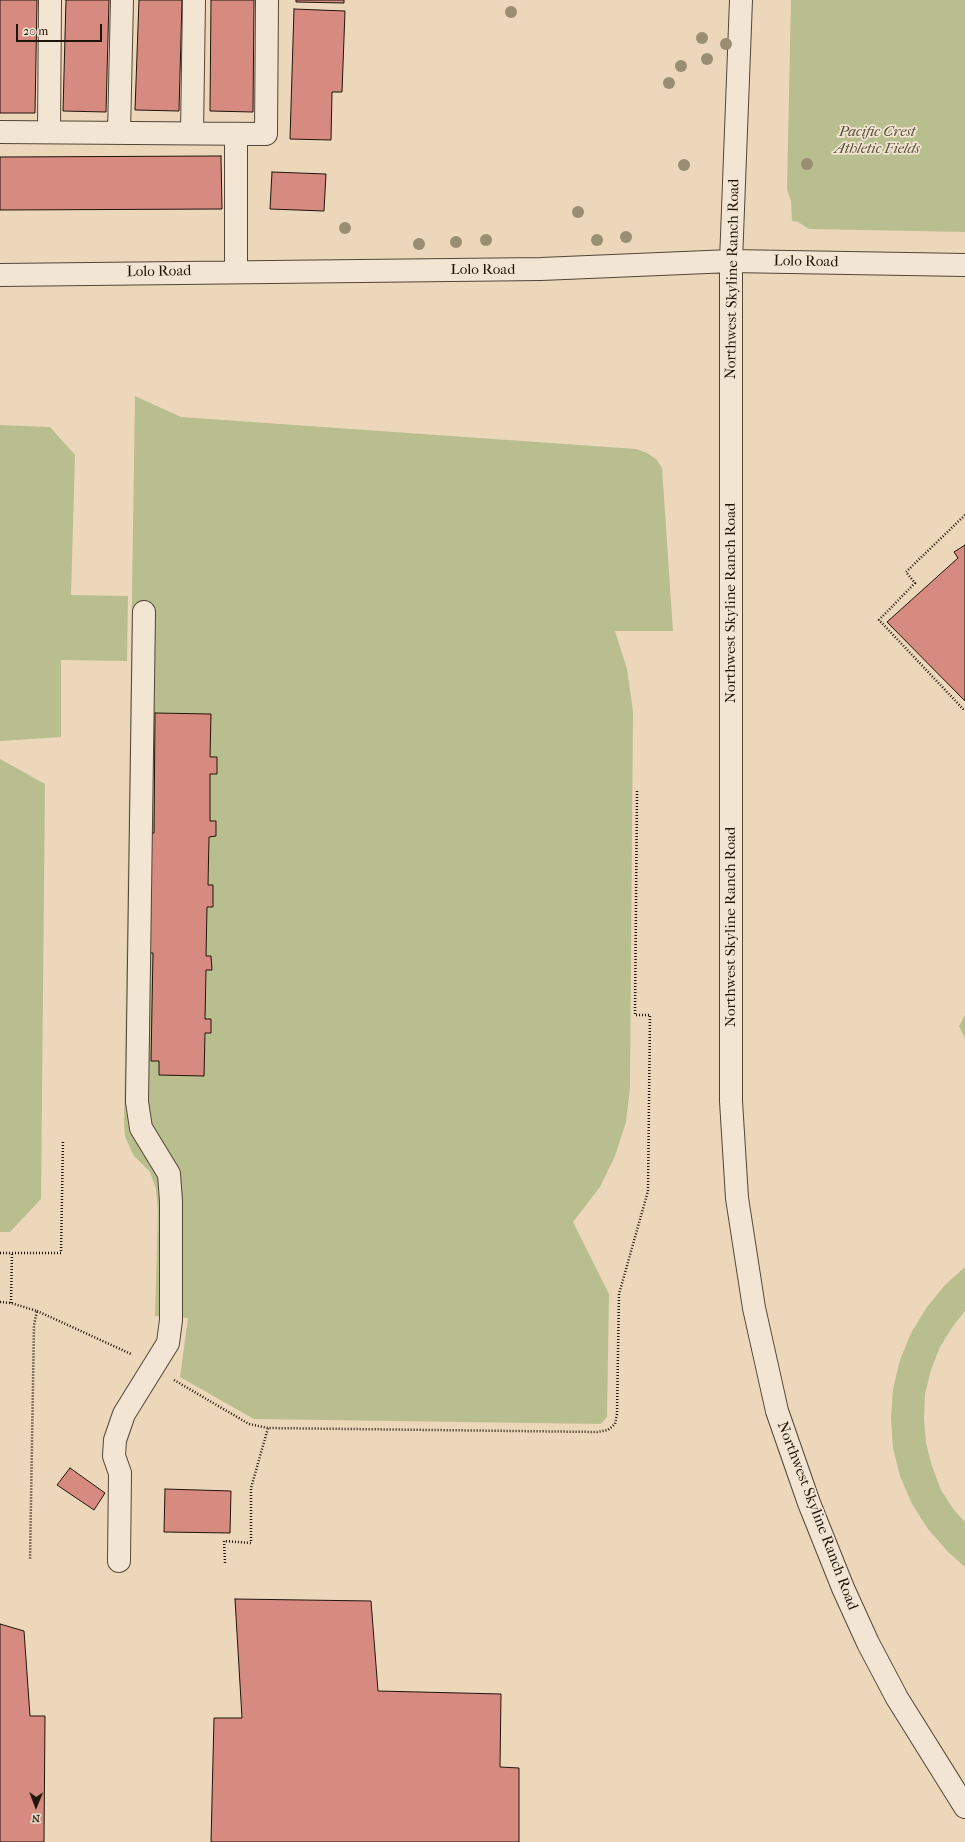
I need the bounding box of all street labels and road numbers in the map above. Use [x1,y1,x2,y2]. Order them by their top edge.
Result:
street label: Northwest Skyline Ranch Road [722,179,744,379]
street label: Lolo Road [773,252,839,272]
street label: Lolo Road [451,261,515,279]
street label: Lolo Road [126,262,192,282]
street label: Northwest Skyline Ranch Road [722,503,740,703]
street label: Northwest Skyline Ranch Road [722,827,740,1027]
street label: Northwest Skyline Ranch Road [773,1419,861,1613]

